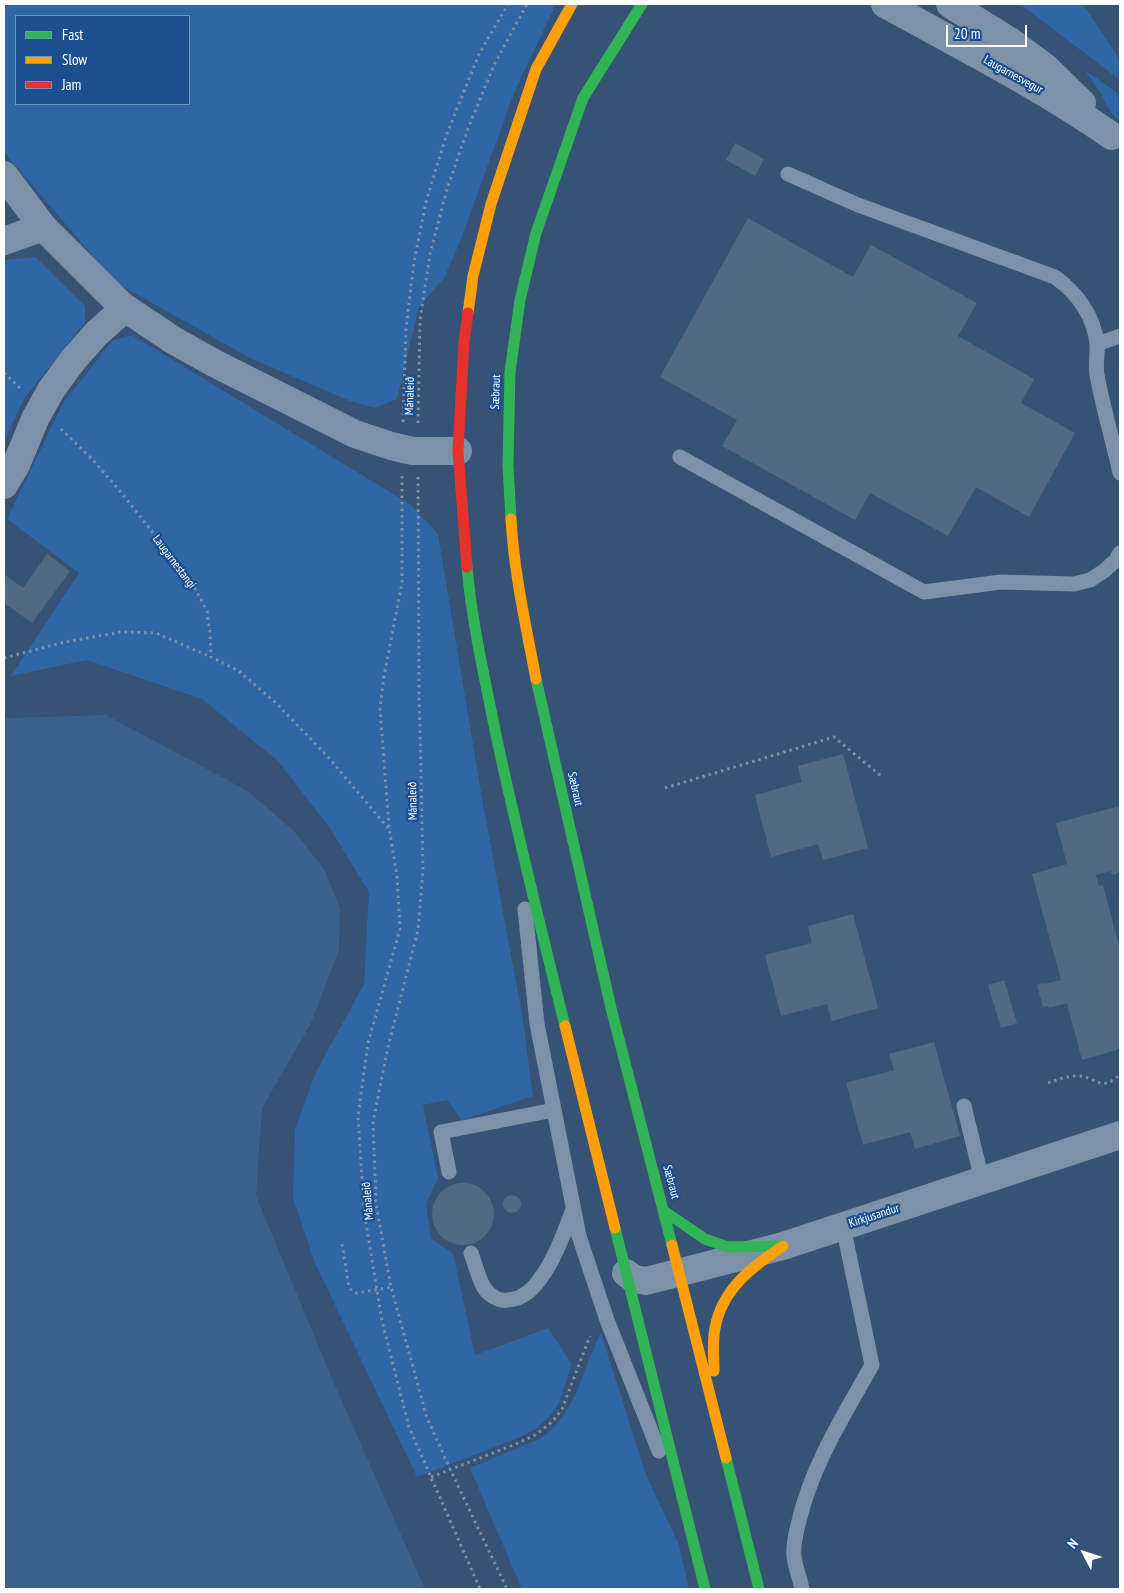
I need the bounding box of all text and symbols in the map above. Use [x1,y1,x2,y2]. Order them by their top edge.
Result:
legend [15,15,190,105]
scale bar [949,15,1030,47]
text: 20 m [954,24,980,43]
text: Fast [62,25,83,44]
text: Slow [62,50,87,69]
street label: Laugarnesvegur [981,53,1045,97]
text: Jam [62,75,81,94]
street label: Sæbraut [488,374,504,410]
street label: Mánaleið [402,377,418,415]
street label: Laugarnestangi [149,532,199,592]
street label: Sæbraut [564,771,586,807]
street label: Mánaleið [405,782,421,820]
street label: Sæbraut [660,1163,682,1201]
street label: Mánaleið [359,1181,377,1221]
street label: Kirkjusandur [847,1201,901,1231]
north arrow [1059,1528,1109,1578]
text: N [1063,1535,1082,1552]

